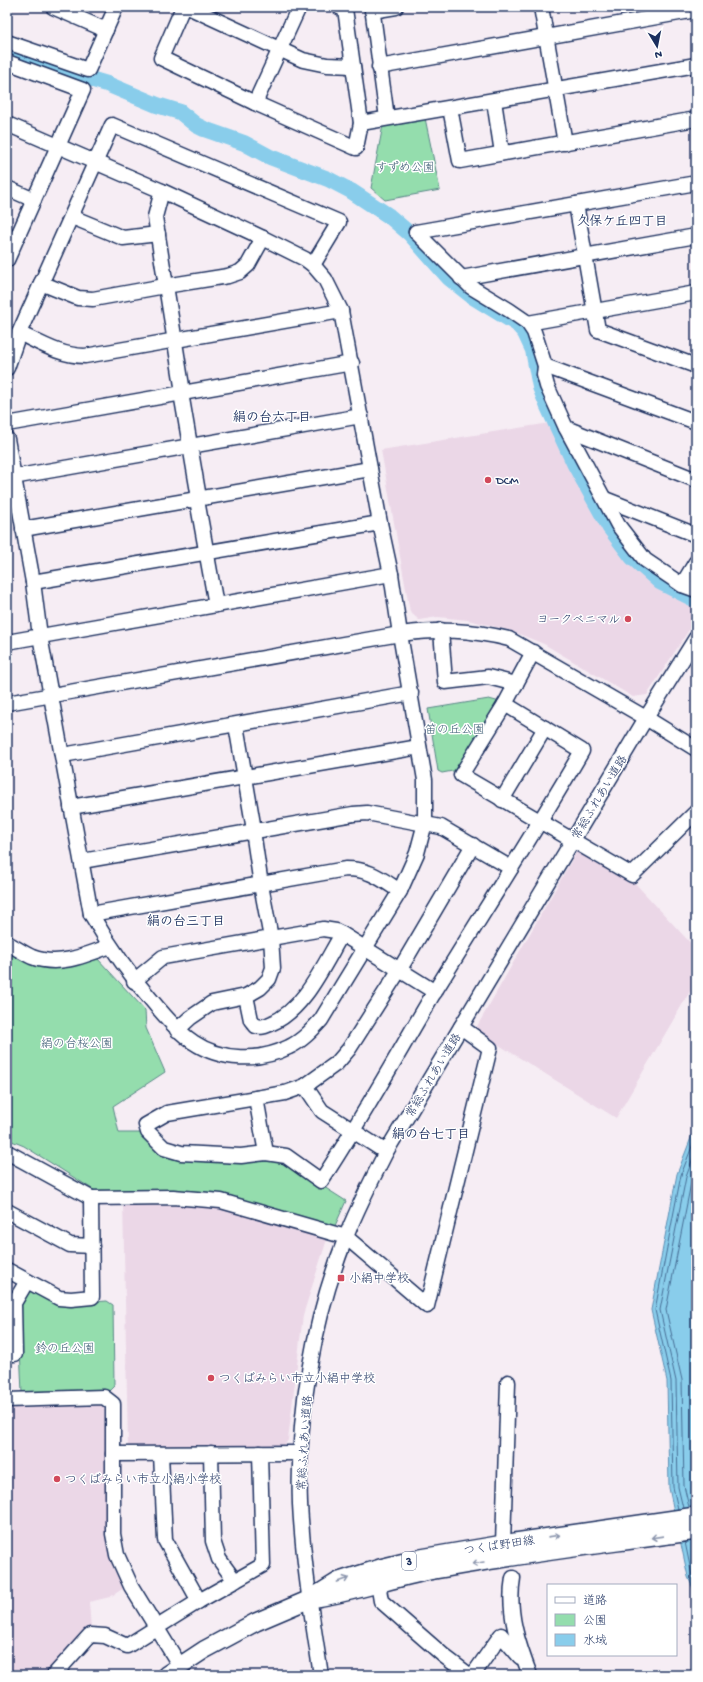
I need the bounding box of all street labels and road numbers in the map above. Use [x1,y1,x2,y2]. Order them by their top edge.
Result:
street label: 常総ふれあい道路 [569,753,631,843]
street label: 常総ふれあい道路 [403,1031,465,1121]
street label: 常総ふれあい道路 [295,1395,316,1492]
street label: つくば野田線 [462,1533,536,1560]
road number: 3 [402,1552,416,1570]

